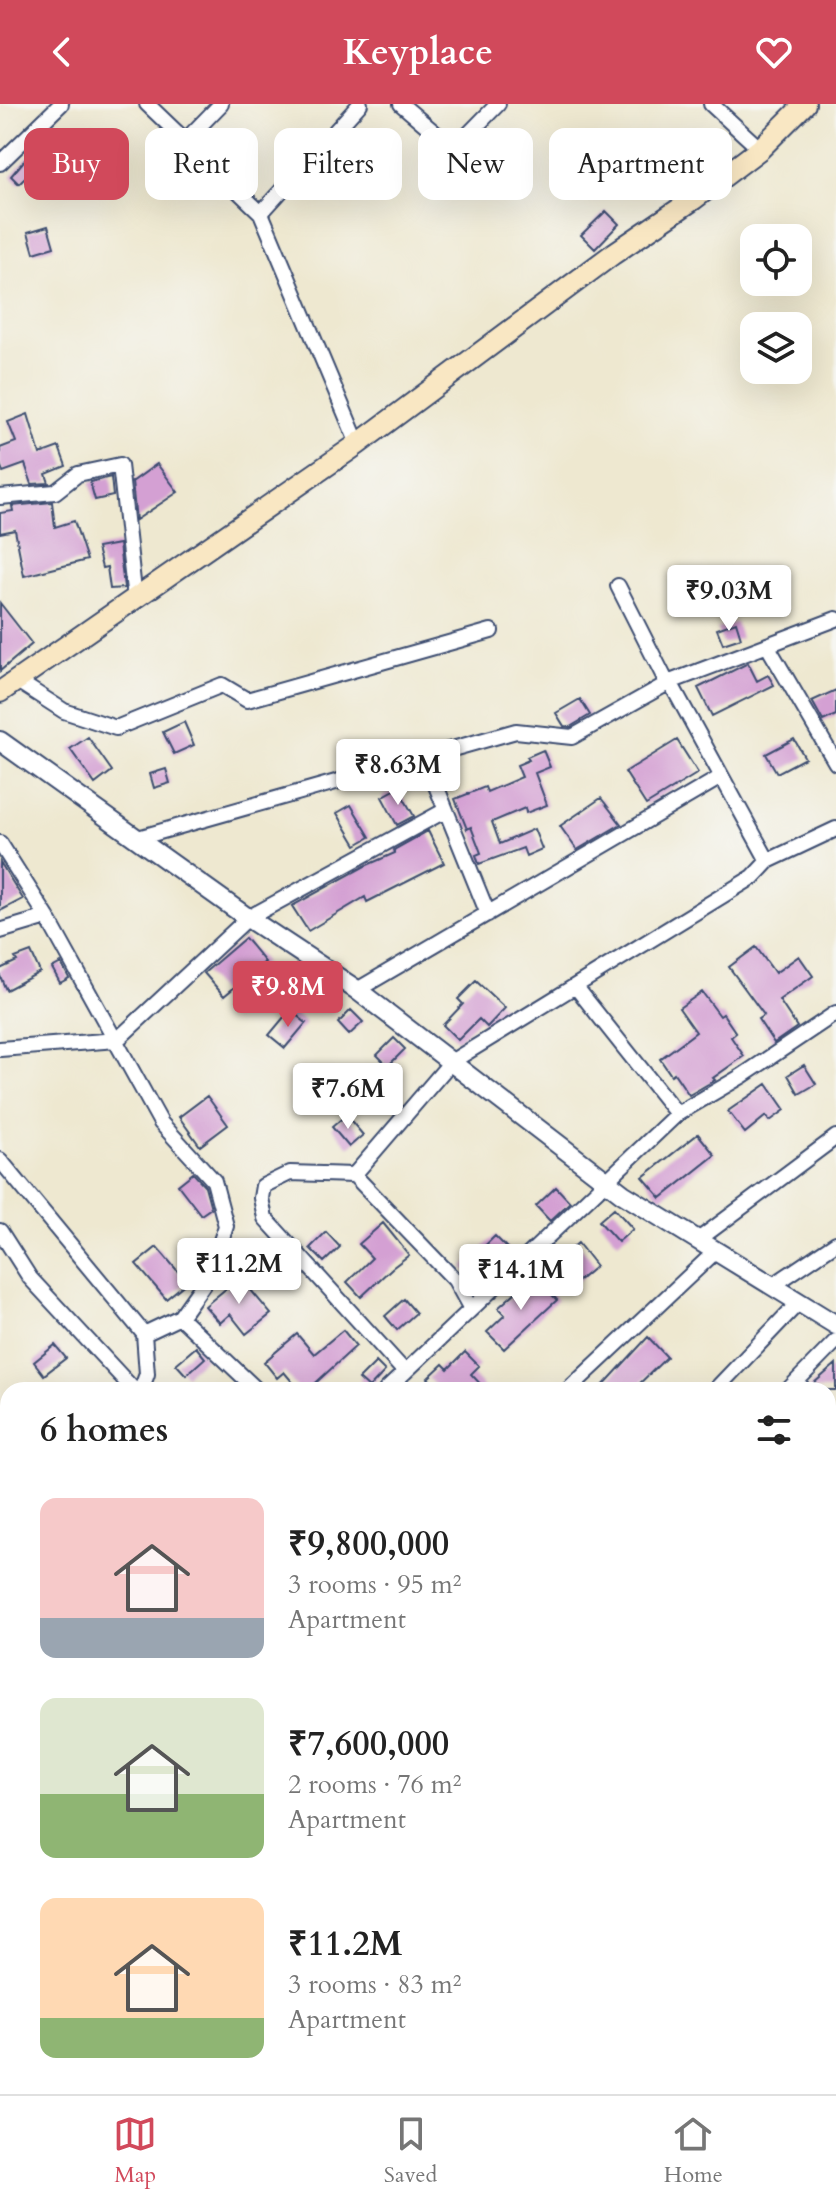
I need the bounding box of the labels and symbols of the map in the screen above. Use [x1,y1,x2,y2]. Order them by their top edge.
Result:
pin: ₹9.03M [664,565,794,633]
pin: ₹8.63M [333,739,463,807]
pin: ₹9.8M [232,961,344,1029]
pin: ₹7.6M [292,1063,404,1131]
pin: ₹11.2M [174,1238,304,1306]
pin: ₹14.1M [456,1244,586,1312]

